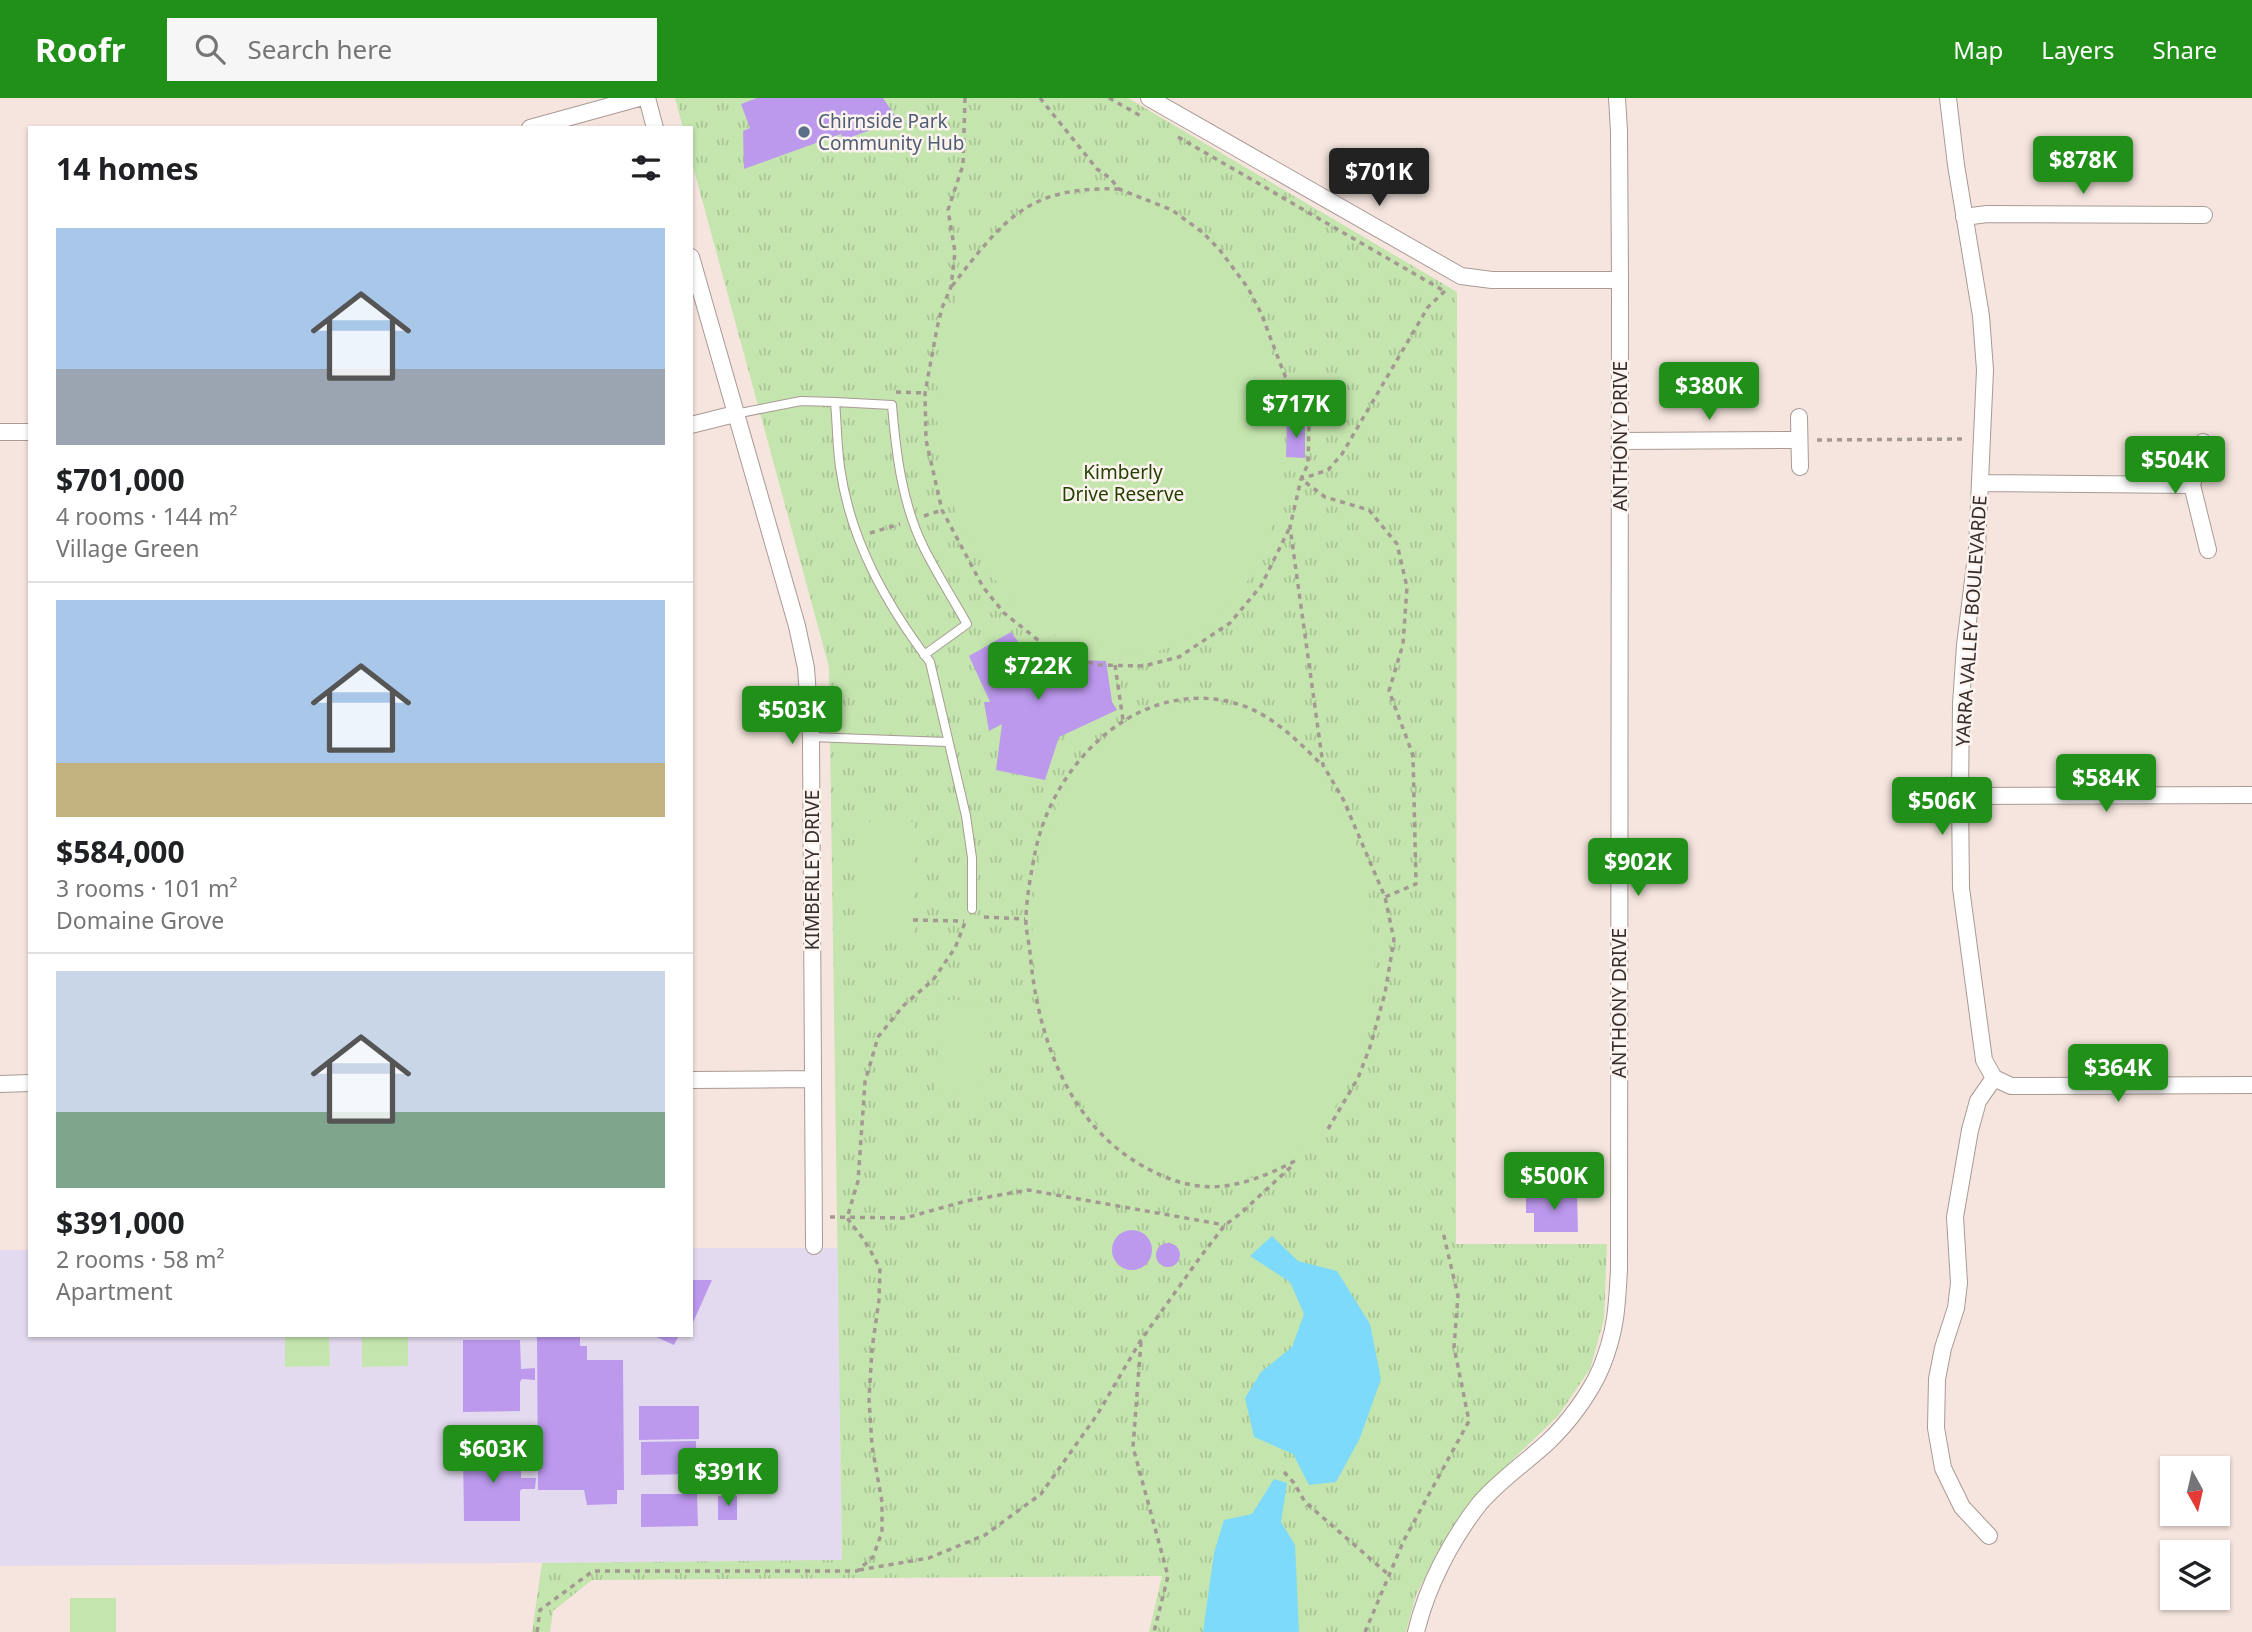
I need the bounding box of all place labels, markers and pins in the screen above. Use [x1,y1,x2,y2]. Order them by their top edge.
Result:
place label: Chirnside Park Community Hub [818,108,964,156]
marker: Chirnside Park Community Hub [796,124,812,140]
pin: $878K [2034,136,2132,196]
pin: $701K [1330,148,1428,208]
pin: $380K [1660,362,1758,422]
pin: $717K [1247,380,1345,440]
pin: $504K [2126,436,2224,496]
pin: $722K [989,642,1087,702]
pin: $503K [743,686,841,746]
pin: $584K [2057,754,2155,814]
pin: $506K [1893,778,1991,837]
pin: $902K [1589,838,1687,898]
pin: $364K [2069,1044,2167,1104]
pin: $500K [1505,1152,1603,1212]
pin: $603K [444,1426,542,1485]
pin: $391K [679,1448,777,1508]

